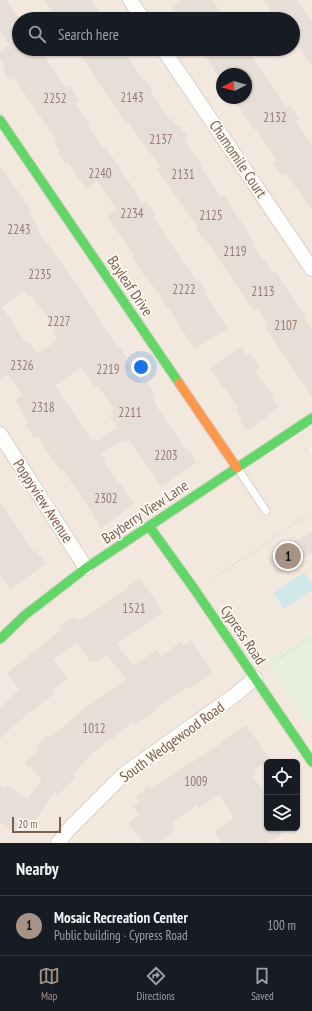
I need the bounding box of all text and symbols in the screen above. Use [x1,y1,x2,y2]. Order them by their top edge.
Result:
search box [12,12,300,56]
icon: search [26,23,48,45]
text: Search here [58,25,119,44]
north arrow [216,68,252,104]
house number: 2143 [120,89,144,106]
house number: 2252 [43,90,67,107]
house number: 2132 [263,109,287,126]
street label: Chamomile Court [205,116,271,201]
house number: 2137 [149,131,173,148]
house number: 2240 [88,165,112,182]
house number: 2131 [171,166,195,183]
house number: 2234 [120,205,144,222]
house number: 2125 [199,207,223,224]
house number: 2243 [7,221,31,238]
house number: 2119 [223,243,247,260]
street label: Bayleaf Drive [103,252,157,320]
house number: 2235 [28,266,52,283]
house number: 2222 [172,281,196,298]
house number: 2113 [251,283,275,300]
house number: 2227 [47,313,71,330]
house number: 2107 [274,317,298,334]
house number: 2326 [10,357,34,374]
your location [131,357,151,377]
house number: 2219 [96,361,120,378]
house number: 2318 [31,399,55,416]
house number: 2211 [118,404,142,421]
house number: 2203 [154,447,178,464]
street label: Poppyview Avenue [9,455,78,546]
street label: Bayberry View Lane [98,476,192,548]
house number: 2302 [94,490,118,507]
pin: 1 [275,541,301,571]
house number: 1521 [122,600,146,617]
street label: Cypress Road [217,601,270,668]
street label: South Wedgewood Road [116,697,228,786]
house number: 1012 [82,720,106,737]
map controls [264,759,300,831]
button: locate [264,759,300,795]
house number: 1009 [184,773,208,790]
button: layers [264,795,300,831]
scale bar [12,815,61,834]
text: 20 m [18,817,37,831]
text: Nearby [16,858,59,880]
text: Mosaic Recreation Center [54,908,188,927]
text: 1 [26,917,32,934]
text: 100 m [267,917,296,934]
text: Public building · Cypress Road [54,927,188,944]
tab: Map [38,965,60,1003]
tab: Directions [137,965,175,1003]
tab: Saved [251,965,274,1003]

